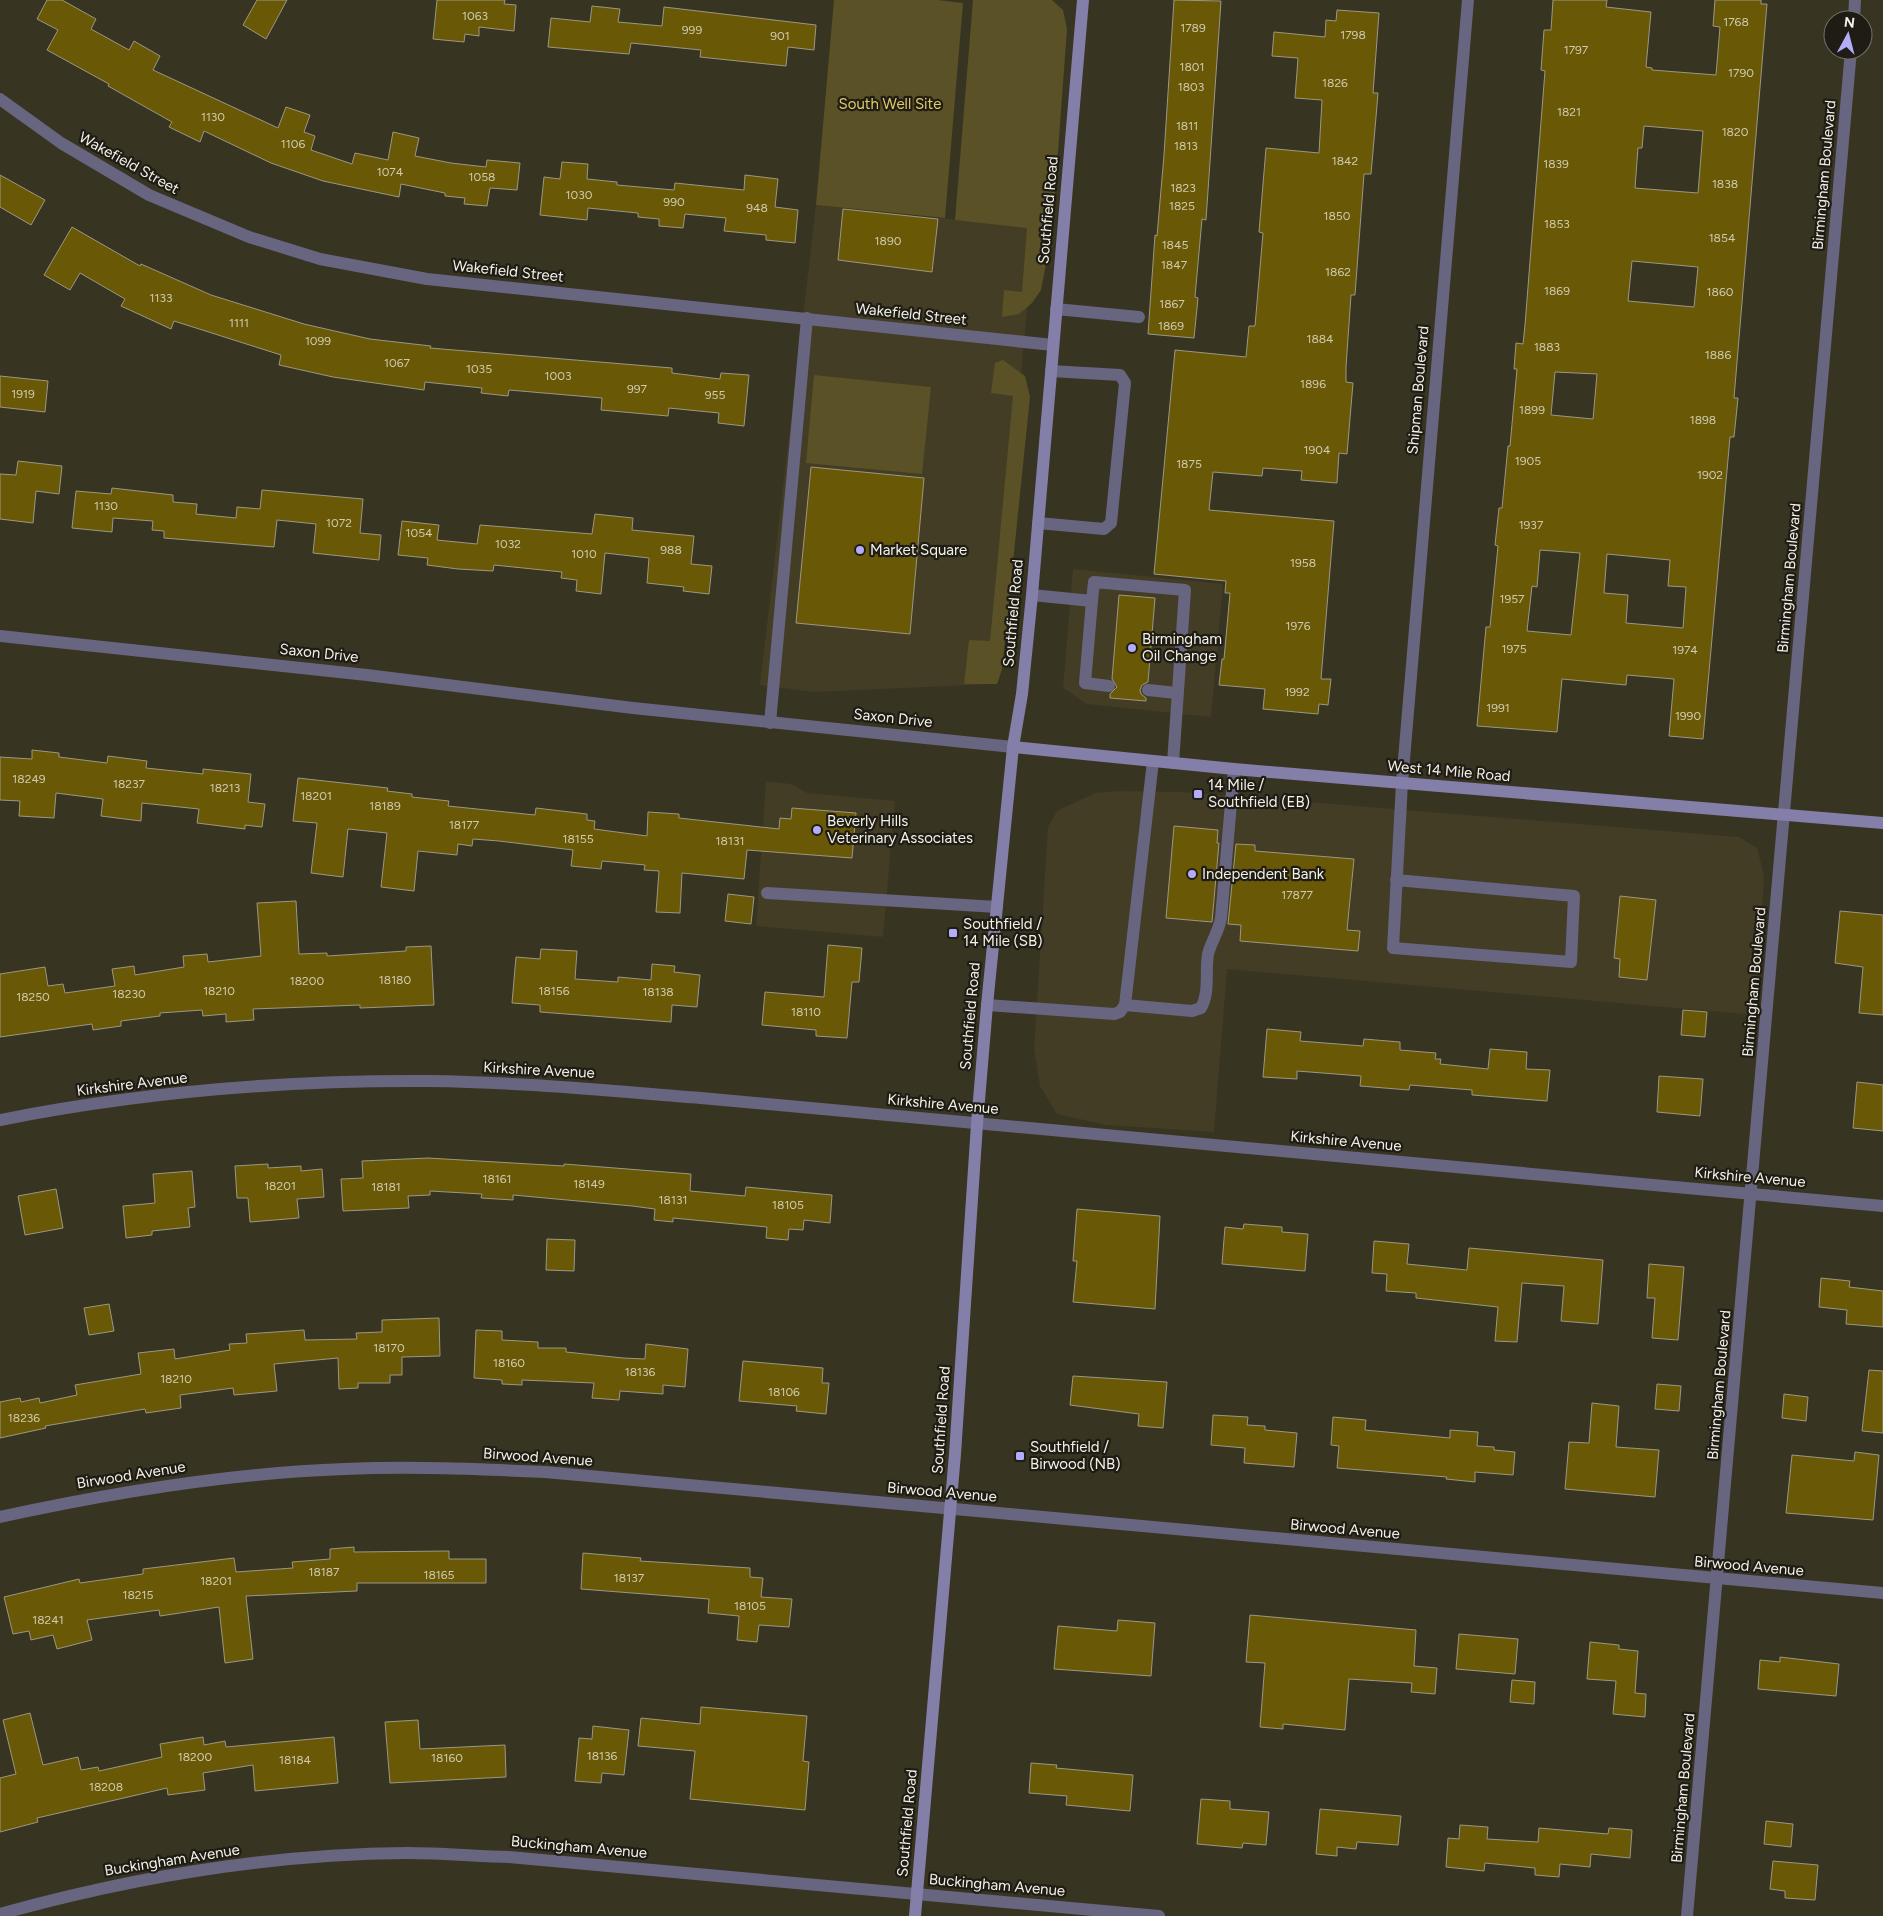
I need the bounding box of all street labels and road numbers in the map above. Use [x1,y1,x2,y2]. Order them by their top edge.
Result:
street label: Birmingham Boulevard [1808,99,1840,251]
street label: Wakefield Street [76,128,183,198]
street label: Southfield Road [1034,155,1062,265]
street label: Wakefield Street [451,256,565,286]
street label: Wakefield Street [854,299,968,329]
street label: Shipman Boulevard [1403,325,1433,455]
street label: Birmingham Boulevard [1773,502,1805,654]
street label: Southfield Road [999,558,1027,668]
street label: Saxon Drive [279,640,359,666]
street label: Saxon Drive [853,705,933,731]
street label: West 14 Mile Road [1387,757,1511,785]
street label: Birmingham Boulevard [1738,906,1770,1058]
street label: Southfield Road [956,961,984,1071]
street label: Kirkshire Avenue [483,1058,595,1082]
street label: Kirkshire Avenue [76,1068,188,1100]
street label: Kirkshire Avenue [887,1090,999,1118]
street label: Kirkshire Avenue [1290,1127,1402,1155]
street label: Kirkshire Avenue [1694,1163,1806,1191]
street label: Birmingham Boulevard [1703,1309,1735,1461]
street label: Southfield Road [928,1366,954,1474]
street label: Birwood Avenue [483,1444,593,1470]
street label: Birwood Avenue [75,1458,187,1492]
street label: Birwood Avenue [886,1478,998,1506]
street label: Birwood Avenue [1289,1515,1401,1543]
street label: Birwood Avenue [1693,1552,1805,1580]
street label: Birmingham Boulevard [1667,1712,1699,1864]
street label: Southfield Road [893,1768,921,1878]
street label: Buckingham Avenue [510,1832,648,1862]
street label: Buckingham Avenue [103,1840,241,1880]
street label: Buckingham Avenue [928,1870,1066,1900]

